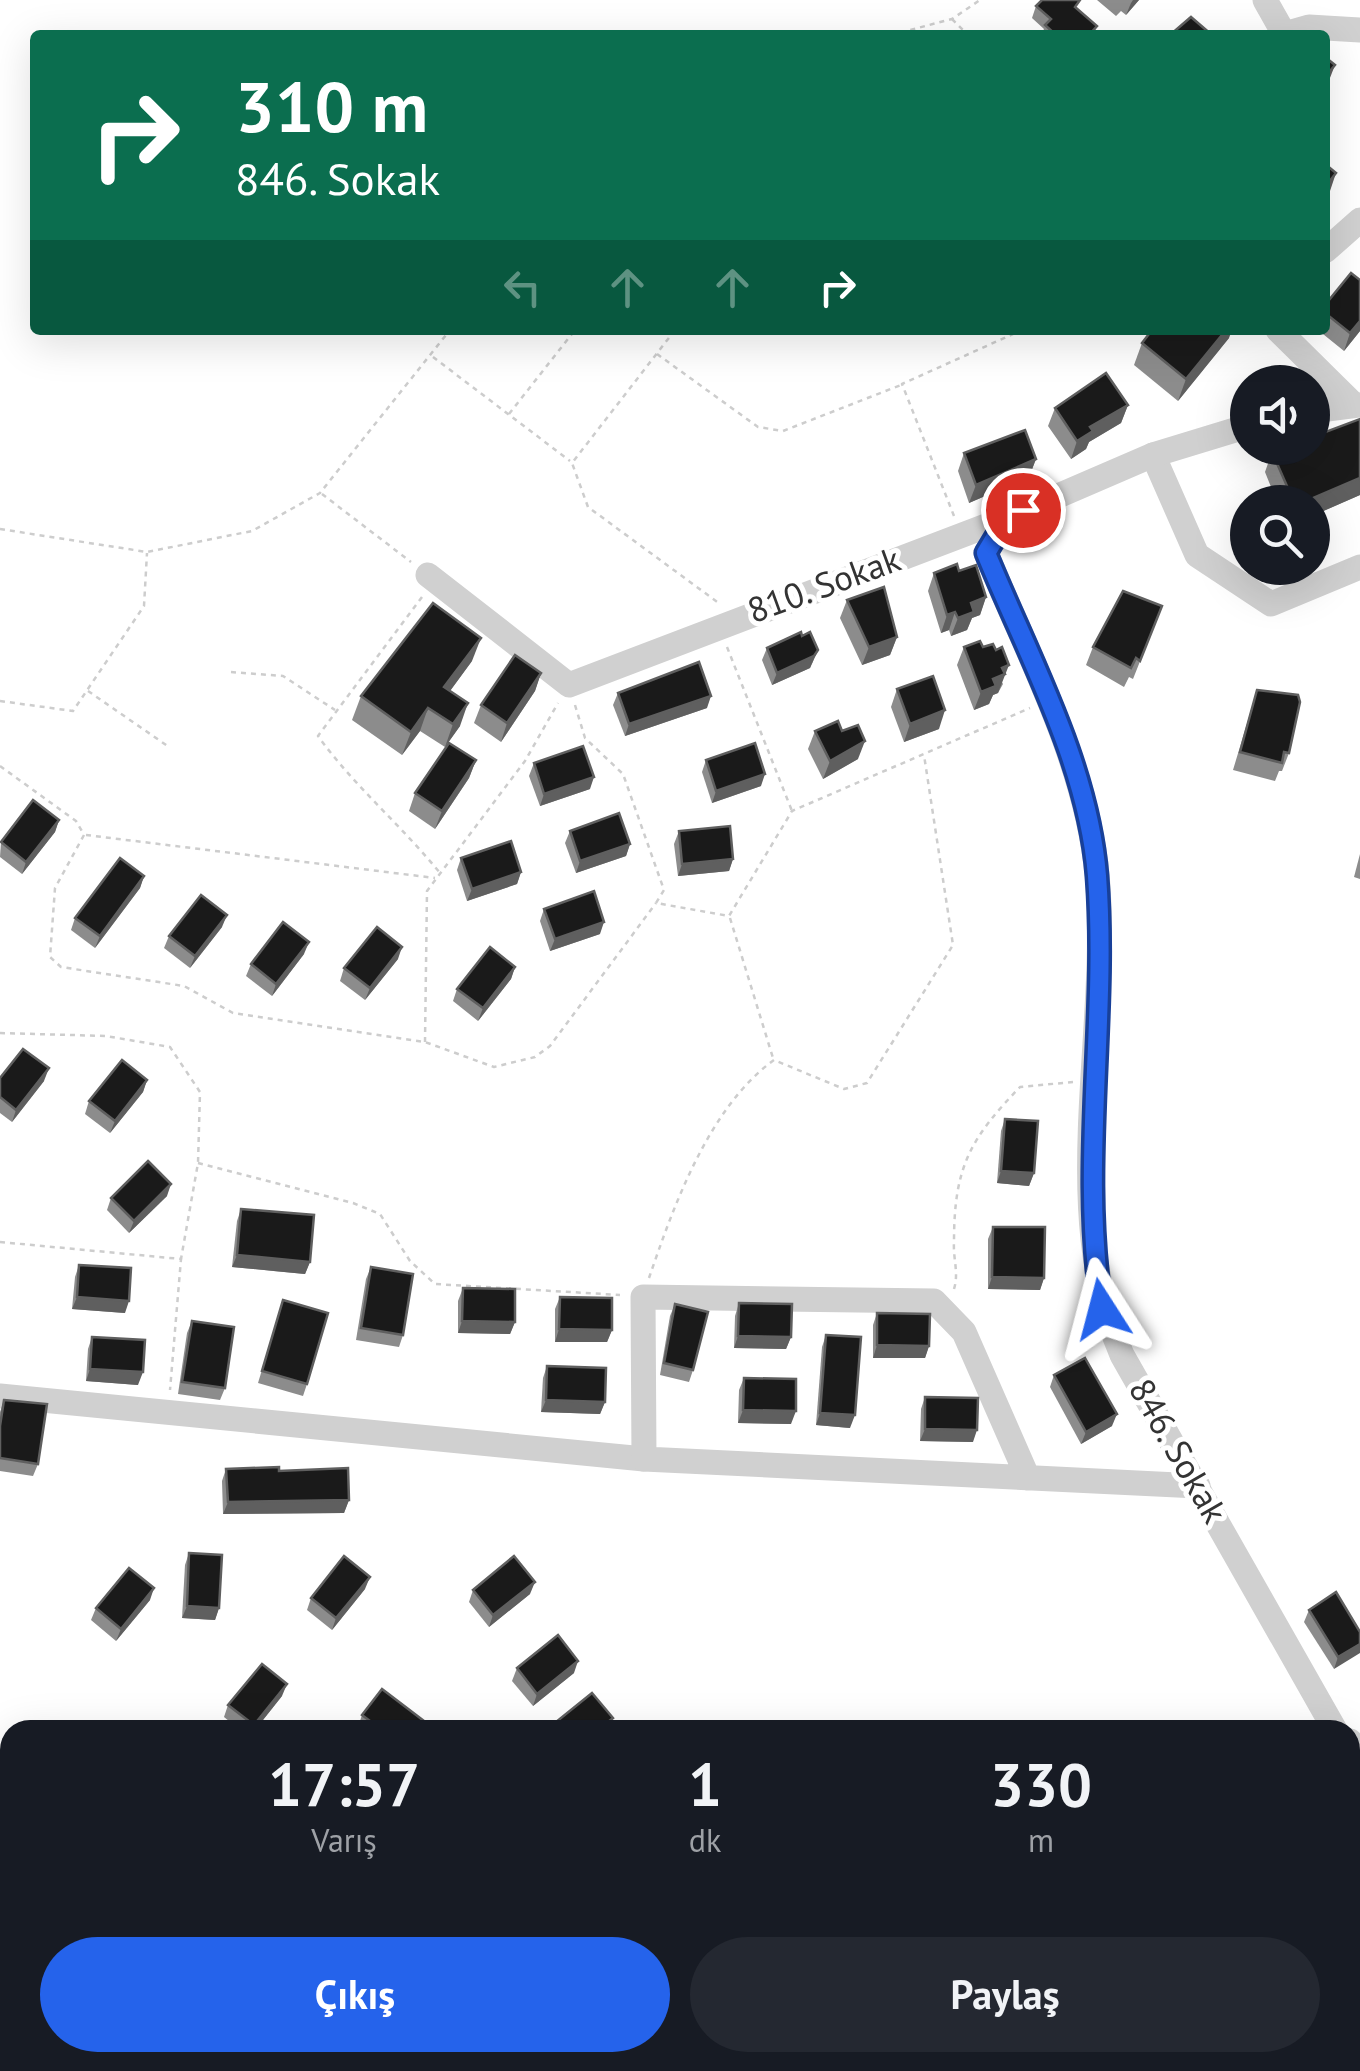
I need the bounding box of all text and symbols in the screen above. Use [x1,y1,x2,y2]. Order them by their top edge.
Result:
text: 310 m [235,61,428,151]
icon: right [70,70,200,200]
text: 846. Sokak [235,149,440,207]
icon: left [495,260,550,315]
icon: ahead [600,260,655,315]
icon: ahead [705,260,760,315]
icon: right [810,260,865,315]
map controls [1230,365,1330,585]
button: sound [1230,365,1330,465]
pin [981,468,1066,553]
icon: arrive [996,483,1051,538]
button: search [1230,485,1330,585]
street label: 810. Sokak [741,535,907,633]
position arrow [1050,1257,1154,1361]
street label: 846. Sokak [1119,1370,1239,1531]
text: 17:57 [268,1745,420,1823]
text: 1 [688,1745,722,1823]
text: 330 [990,1745,1092,1823]
text: Varış [311,1819,377,1861]
text: dk [689,1819,721,1861]
text: m [1028,1819,1054,1861]
button: Çıkış [40,1937,670,2052]
button: Paylaş [690,1937,1320,2052]

